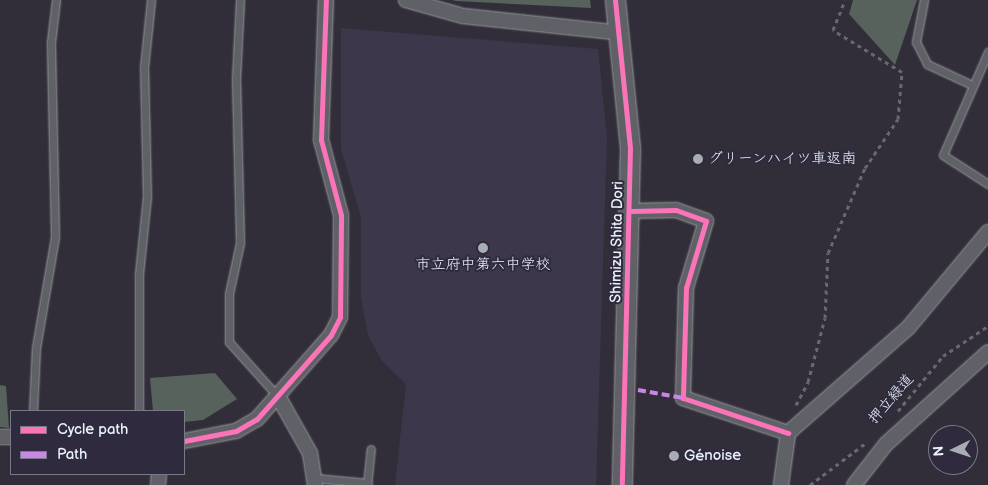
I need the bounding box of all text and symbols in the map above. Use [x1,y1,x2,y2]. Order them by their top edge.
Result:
place label: グリーンハイツ車返南 [708,150,858,168]
marker: グリーンハイツ車返南 [692,153,704,165]
street label: Shimizu Shita Dori [607,181,627,303]
marker: 市立府中第六中学校 [477,242,489,254]
place label: 市立府中第六中学校 [416,256,550,274]
street label: 押立緑道 [865,370,917,428]
legend [10,410,185,475]
text: Cycle path [57,420,128,439]
north arrow [928,425,978,475]
text: Path [57,445,87,464]
text: N [930,445,947,457]
place label: Génoise [684,447,741,465]
marker: Génoise [668,450,680,462]

